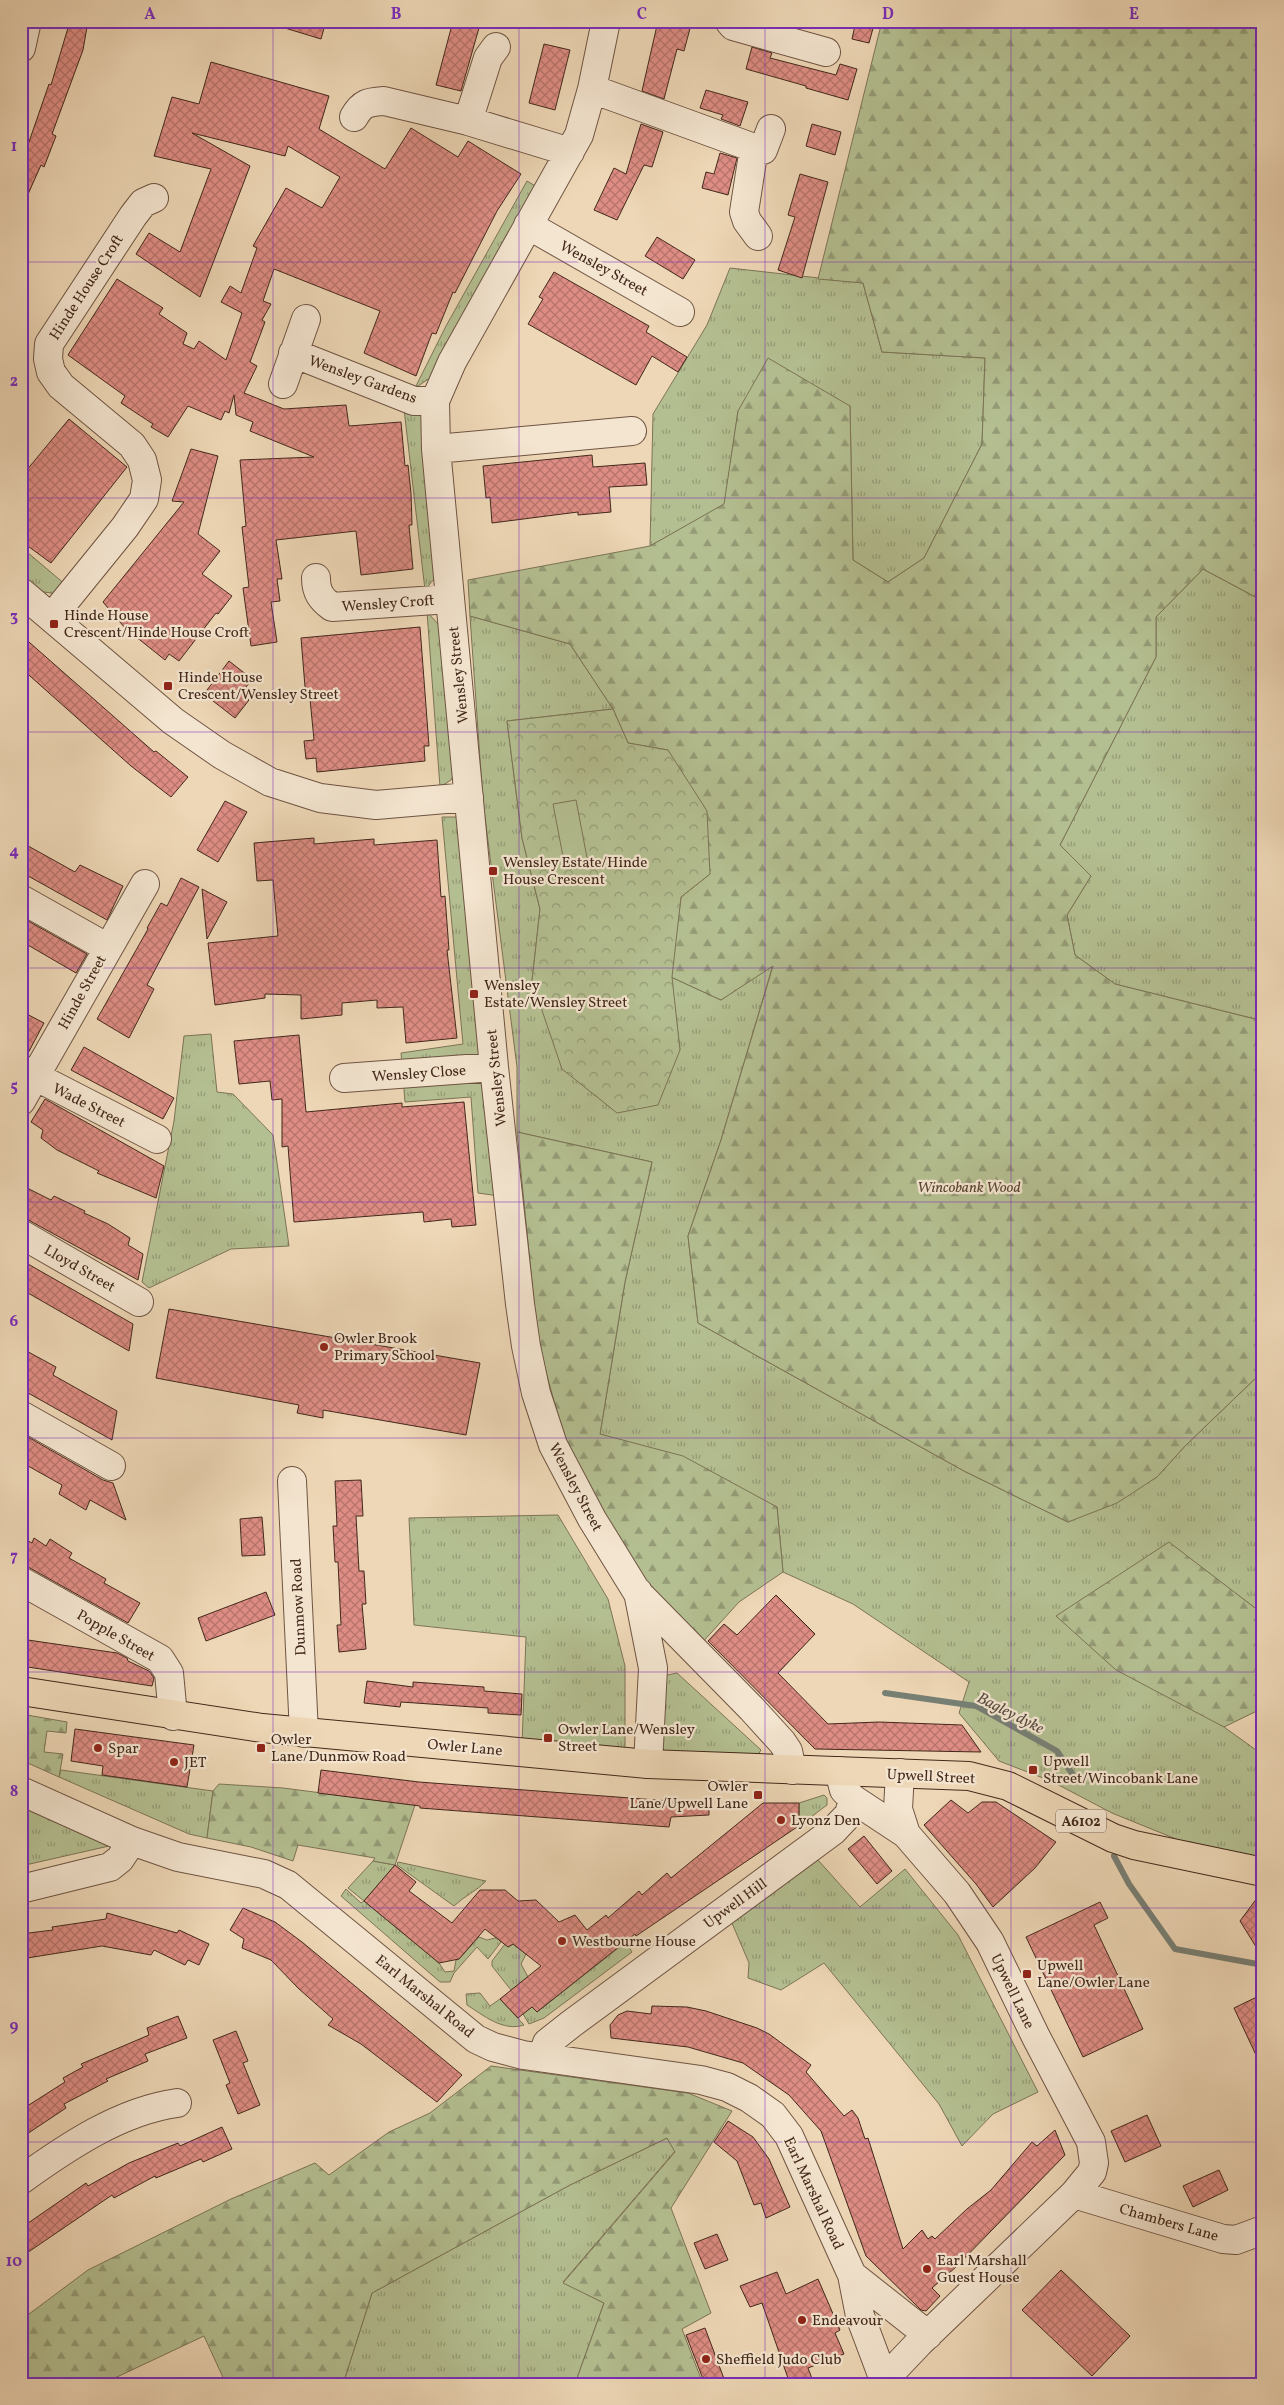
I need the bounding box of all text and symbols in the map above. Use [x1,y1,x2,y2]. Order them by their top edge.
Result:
text: A [144,4,156,26]
text: B [391,4,402,26]
text: C [637,4,647,26]
text: D [882,4,894,26]
text: E [1129,4,1139,26]
text: 1 [11,136,17,158]
street label: Hinde House Croft [45,231,129,345]
street label: Wensley Street [555,236,651,302]
street label: Wensley Gardens [305,351,420,410]
text: 2 [10,371,18,393]
street label: Wensley Croft [341,591,435,618]
text: 3 [10,606,18,628]
place label: Hinde House Crescent/Hinde House Croft [64,606,249,644]
marker: Hinde House Crescent/Hinde House Croft [48,618,60,630]
street label: Wensley Street [444,625,475,725]
place label: Hinde House Crescent/Wensley Street [178,668,339,706]
marker: Hinde House Crescent/Wensley Street [162,680,174,692]
text: 4 [9,841,19,863]
place label: Wensley Estate/Hinde House Crescent [503,853,647,891]
marker: Wensley Estate/Hinde House Crescent [487,865,499,877]
street label: Hinde Street [54,951,113,1034]
place label: Wensley Estate/Wensley Street [484,976,627,1014]
marker: Wensley Estate/Wensley Street [468,988,480,1000]
street label: Wensley Street [482,1028,513,1128]
street label: Wensley Close [371,1061,467,1088]
text: 5 [10,1076,18,1098]
street label: Wade Street [48,1079,128,1134]
park label: Wincobank Wood [917,1178,1021,1199]
street label: Lloyd Street [40,1240,119,1298]
text: 6 [10,1311,19,1333]
place label: Owler Brook Primary School [334,1329,435,1367]
marker: Owler Brook Primary School [318,1341,330,1353]
street label: Wensley Street [542,1440,607,1536]
text: 7 [10,1546,18,1568]
street label: Dunmow Road [286,1558,313,1656]
street label: Popple Street [72,1605,158,1667]
water label: Bagley dyke [973,1688,1048,1740]
place label: Owler Lane/Wensley Street [558,1720,695,1758]
place label: Owler Lane/Dunmow Road [271,1730,406,1768]
marker: Owler Lane/Wensley Street [542,1732,554,1744]
street label: Owler Lane [426,1735,503,1762]
place label: Spar [108,1739,139,1760]
marker: Spar [92,1742,104,1754]
marker: Owler Lane/Dunmow Road [255,1742,267,1754]
place label: Upwell Street/Wincobank Lane [1043,1752,1198,1790]
place label: JET [184,1753,207,1774]
marker: JET [168,1756,180,1768]
marker: Upwell Street/Wincobank Lane [1027,1764,1039,1776]
street label: Upwell Street [886,1765,976,1790]
place label: Owler Lane/Upwell Lane [630,1777,748,1815]
text: 8 [10,1781,18,1803]
marker: Owler Lane/Upwell Lane [752,1789,764,1801]
road number: A6102 [1056,1810,1106,1832]
place label: Lyonz Den [791,1811,861,1832]
marker: Lyonz Den [775,1814,787,1826]
street label: Upwell Hill [700,1874,772,1934]
place label: Westbourne House [572,1932,696,1953]
marker: Westbourne House [556,1935,568,1947]
street label: Earl Marshal Road [370,1951,478,2044]
street label: Upwell Lane [984,1951,1039,2033]
place label: Upwell Lane/Owler Lane [1037,1956,1150,1994]
marker: Upwell Lane/Owler Lane [1021,1968,1033,1980]
text: 9 [10,2016,19,2038]
street label: Earl Marshal Road [777,2134,848,2253]
street label: Chambers Lane [1116,2199,1221,2248]
text: 10 [6,2251,22,2273]
place label: Earl Marshall Guest House [937,2251,1027,2289]
marker: Earl Marshall Guest House [921,2263,933,2275]
place label: Endeavour [812,2311,883,2332]
marker: Endeavour [796,2314,808,2326]
place label: Sheffield Judo Club [716,2350,841,2371]
marker: Sheffield Judo Club [700,2353,712,2365]

